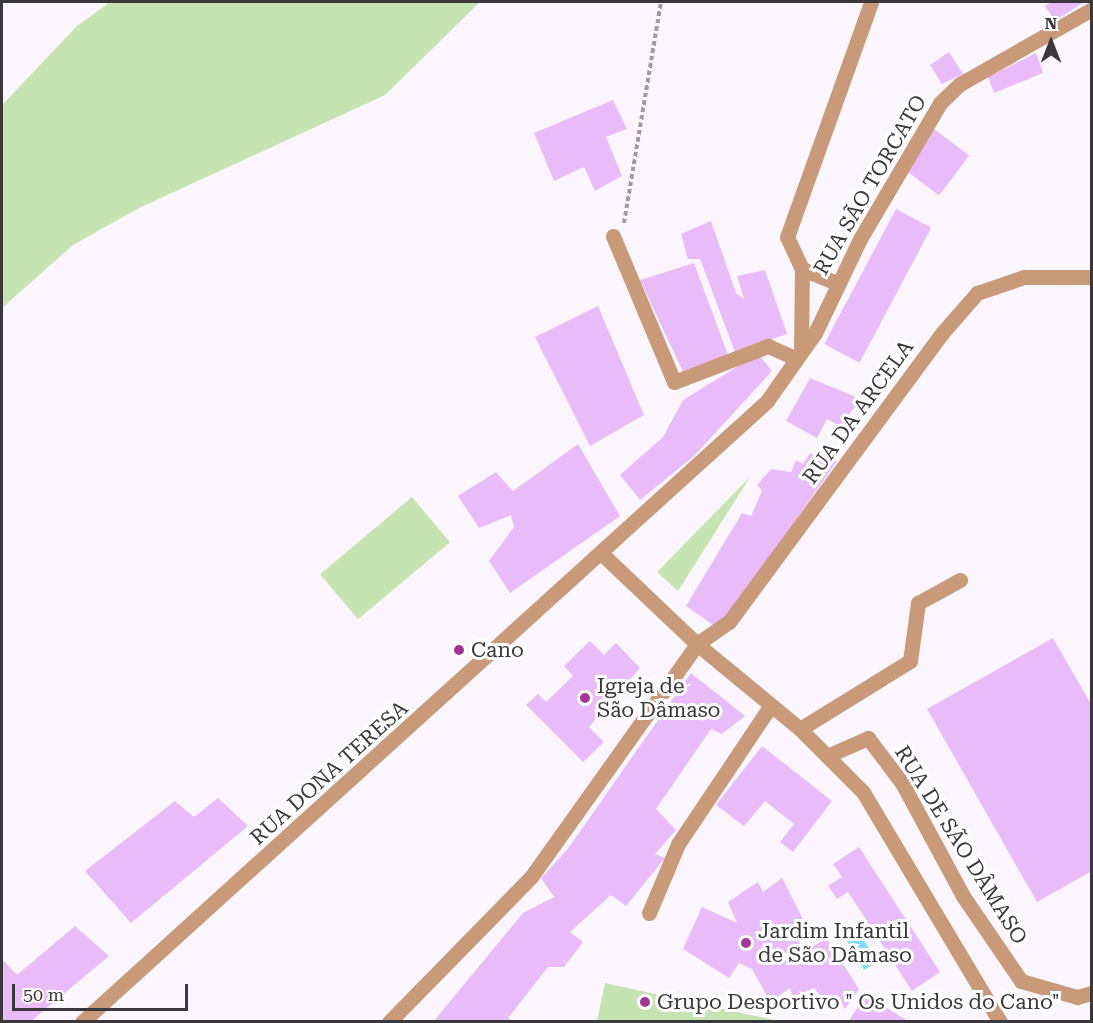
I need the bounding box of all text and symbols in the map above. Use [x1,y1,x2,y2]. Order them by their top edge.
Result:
north arrow [1021,12,1081,72]
text: N [1045,14,1057,33]
street label: RUA SÃO TORCATO [808,91,932,279]
street label: RUA DA ARCELA [797,335,919,489]
place label: Cano [471,637,524,663]
marker: Cano [452,643,466,657]
place label: Igreja de São Dâmaso [597,673,720,723]
marker: Igreja de São Dâmaso [578,691,592,705]
street label: RUA DONA TERESA [245,696,413,850]
street label: RUA DE SÃO DÂMASO [889,741,1033,949]
place label: Jardim Infantil de São Dâmaso [758,918,912,968]
marker: Jardim Infantil de São Dâmaso [739,936,753,950]
scale bar [15,972,190,1010]
text: 50 m [23,984,64,1005]
place label: Grupo Desportivo " Os Unidos do Cano" [657,989,1060,1015]
marker: Grupo Desportivo " Os Unidos do Cano" [638,995,652,1009]

